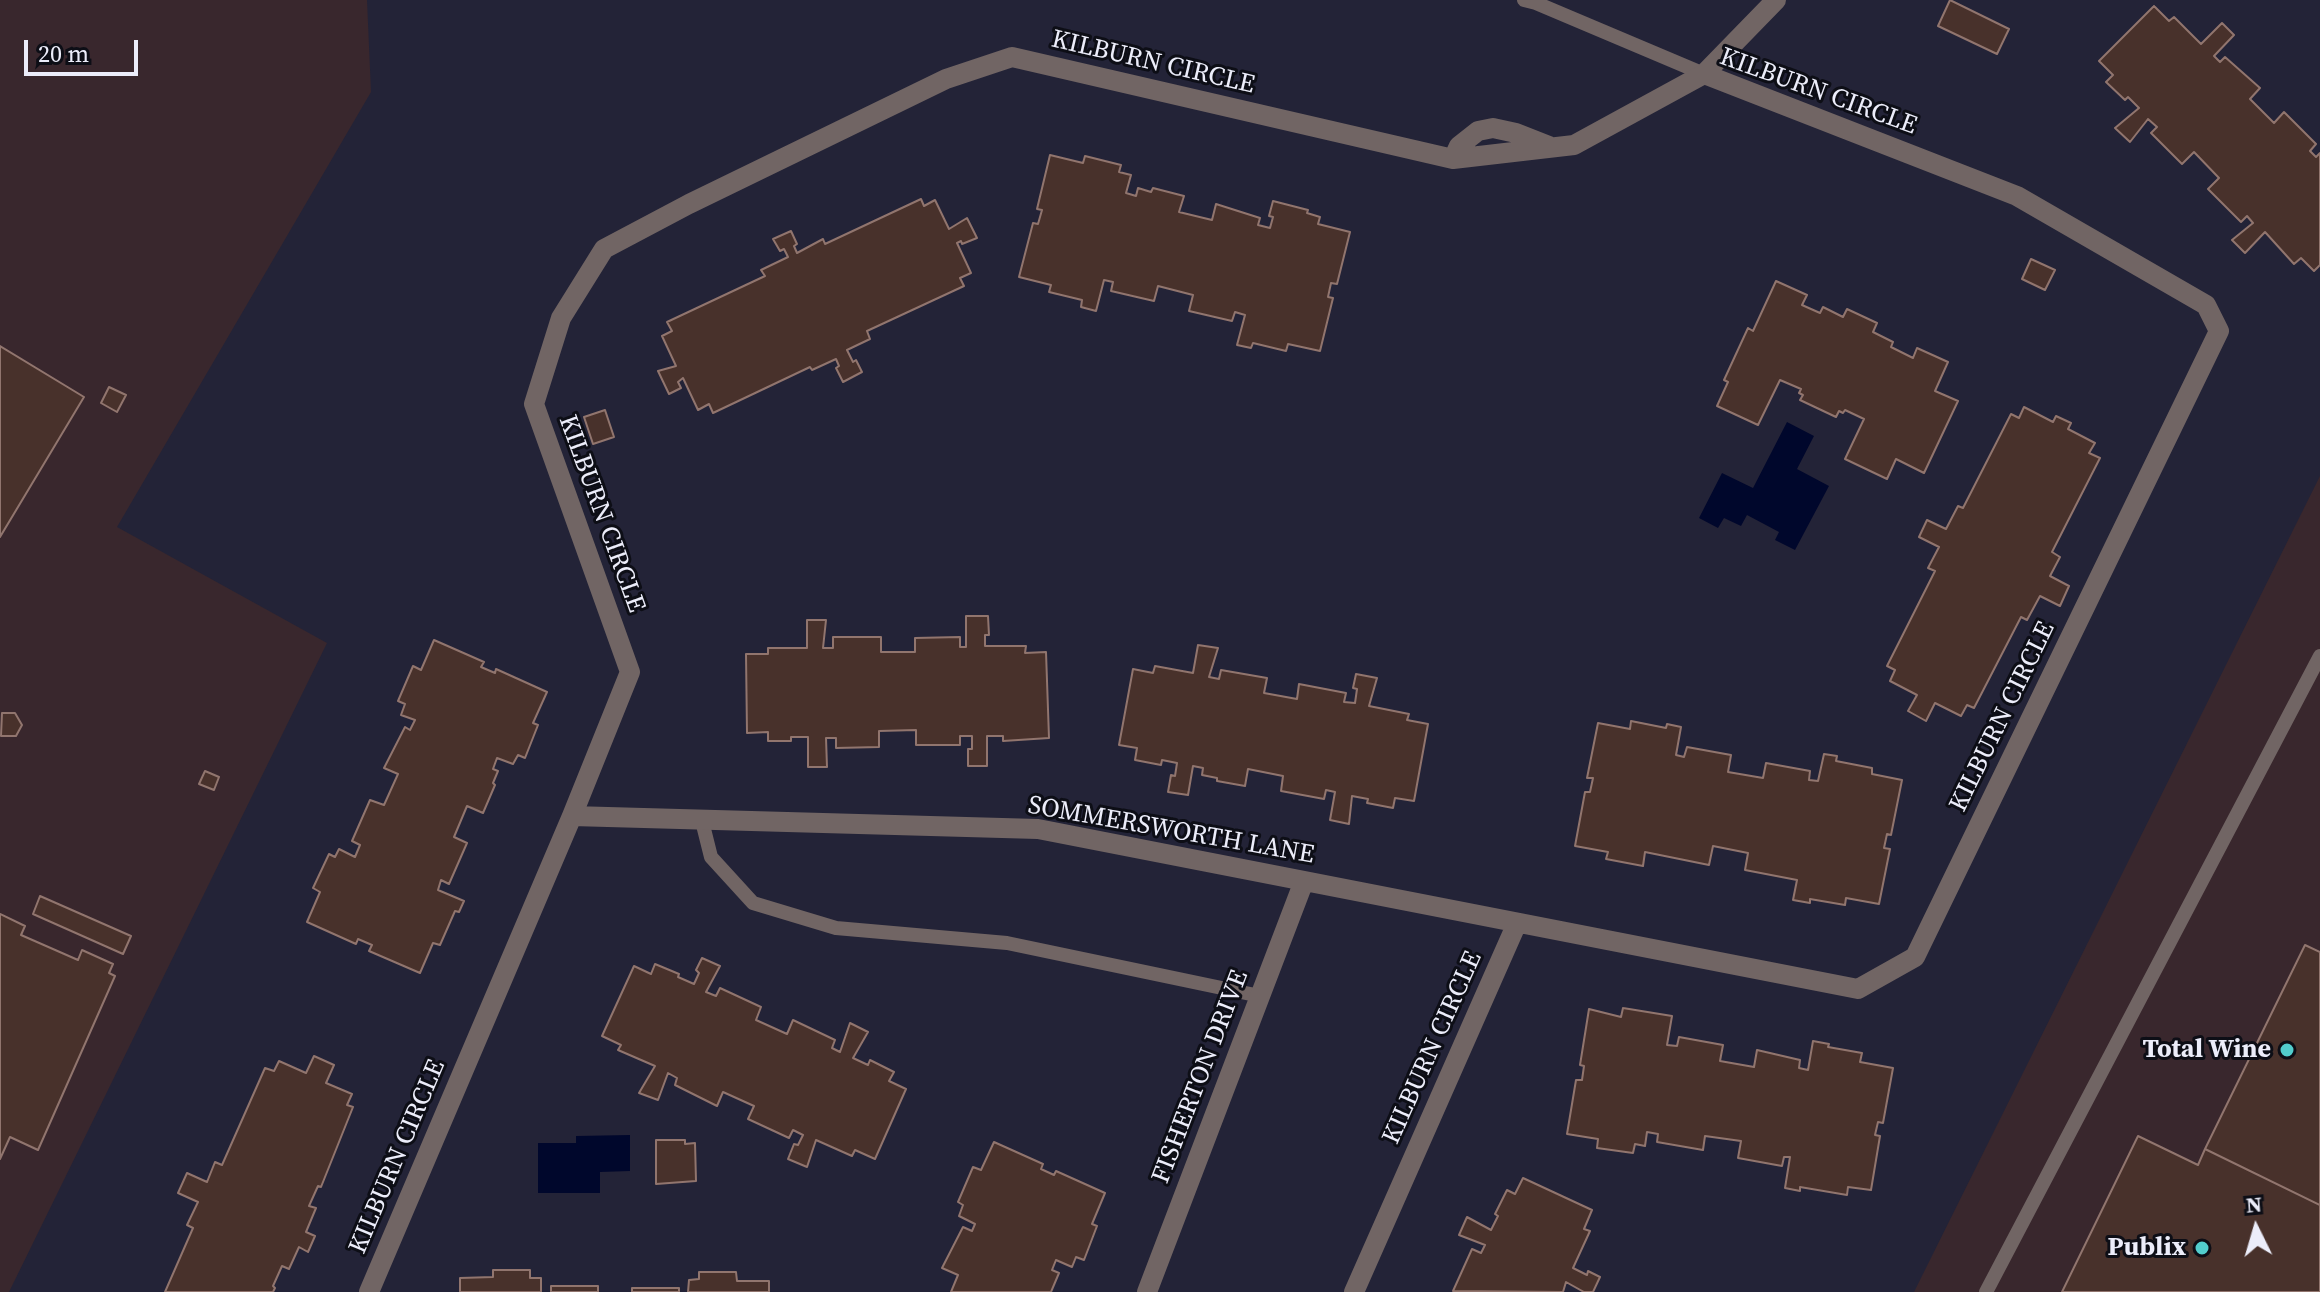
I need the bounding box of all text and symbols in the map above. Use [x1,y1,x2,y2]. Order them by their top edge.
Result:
scale bar [28,24,142,74]
street label: KILBURN CIRCLE [1048,24,1258,102]
text: 20 m [38,37,89,70]
street label: KILBURN CIRCLE [1715,42,1921,142]
street label: KILBURN CIRCLE [551,411,651,617]
street label: KILBURN CIRCLE [1943,617,2063,817]
street label: SOMMERSWORTH LANE [1025,790,1317,872]
street label: KILBURN CIRCLE [1377,947,1489,1149]
street label: FISHERTON DRIVE [1146,966,1256,1188]
place label: Total Wine [2142,1034,2271,1066]
marker: Total Wine [2278,1041,2296,1059]
street label: KILBURN CIRCLE [343,1055,453,1259]
north arrow [2216,1188,2296,1268]
text: N [2245,1188,2263,1220]
place label: Publix [2108,1232,2186,1264]
marker: Publix [2193,1239,2211,1257]

